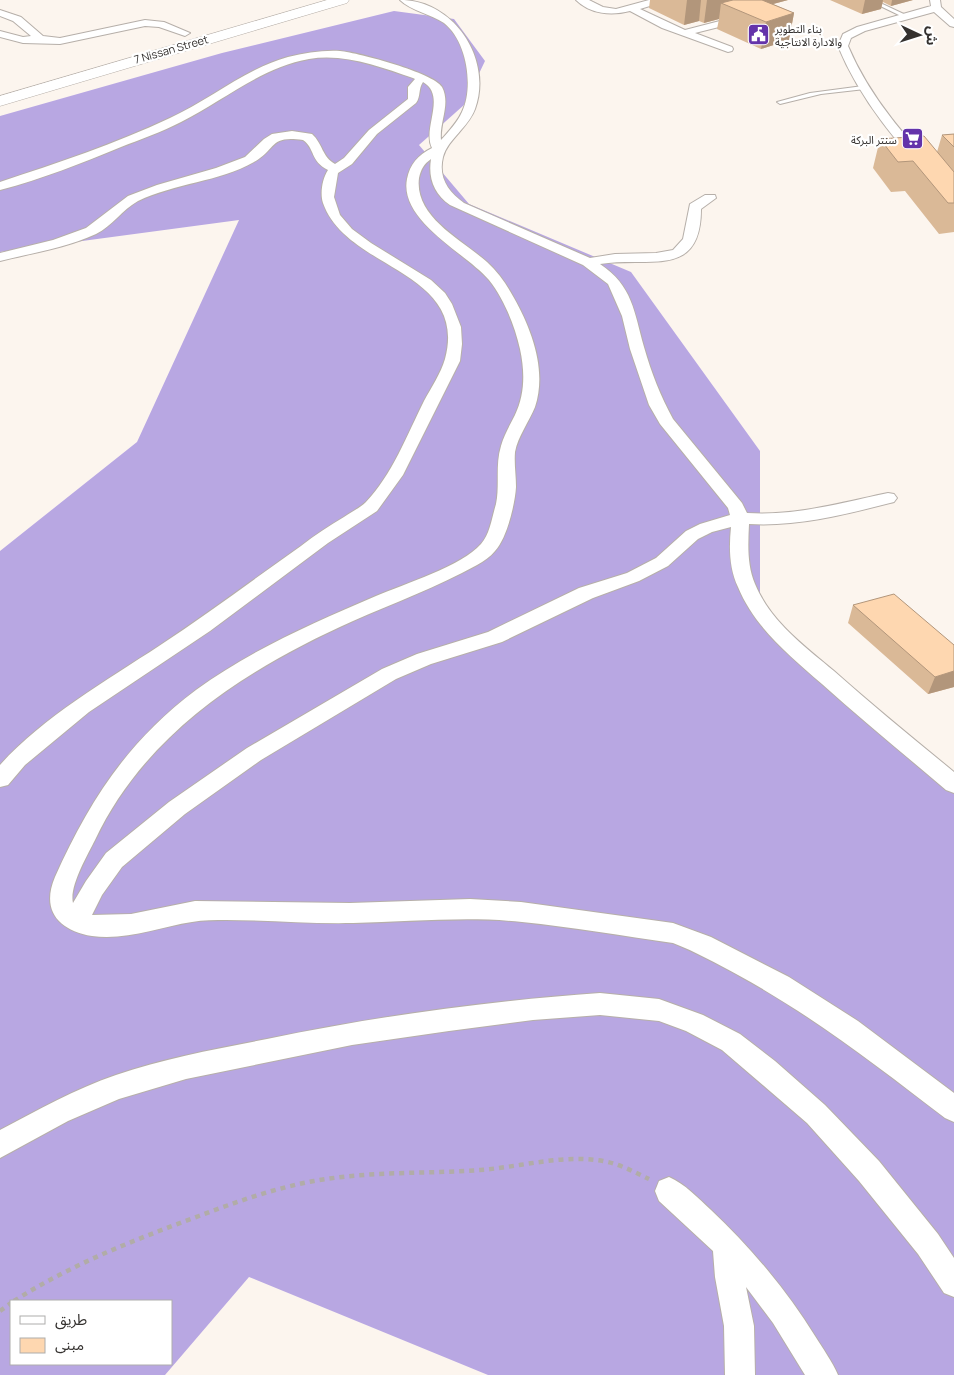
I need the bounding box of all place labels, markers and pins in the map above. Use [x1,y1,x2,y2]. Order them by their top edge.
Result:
place label: بناء التطوير والادارة الانتاجية [774,21,842,49]
public building icon: بناء التطوير والادارة الانتاجية [747,22,771,46]
supermarket icon: سنتر البركة [901,127,925,151]
place label: سنتر البركة [851,132,897,147]

